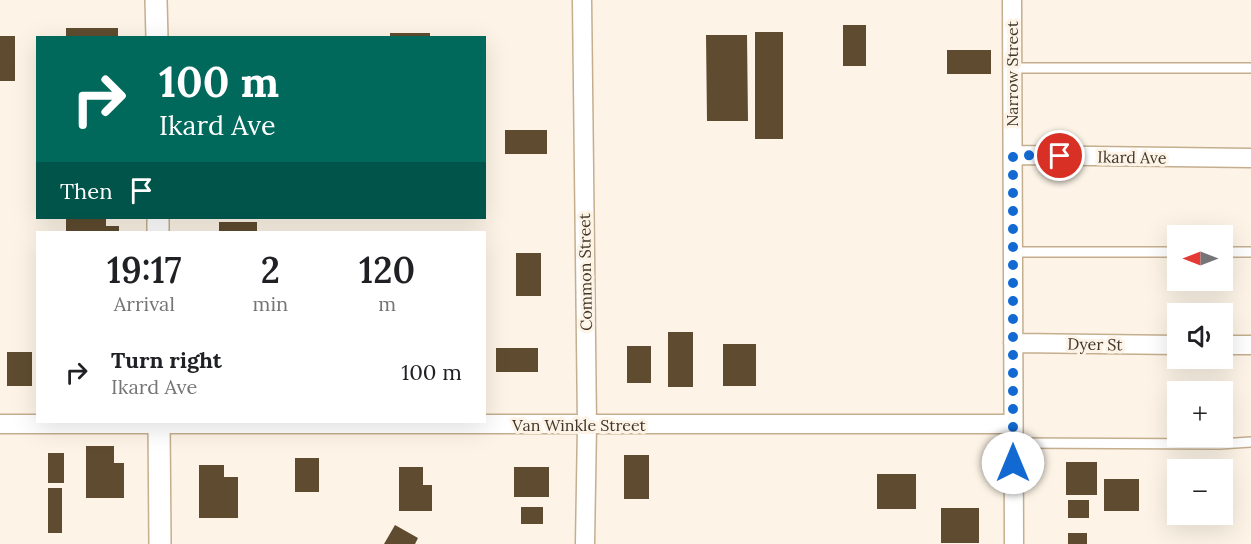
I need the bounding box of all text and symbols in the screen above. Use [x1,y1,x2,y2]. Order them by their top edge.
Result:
street label: Narrow Street [1002,20,1022,127]
text: 100 m [159,55,279,109]
icon: right [60,60,138,138]
text: Ikard Ave [159,108,276,142]
pin [1034,130,1085,181]
icon: arrive [1043,139,1076,172]
street label: Ikard Ave [1097,146,1167,168]
icon: arrive [125,174,158,207]
text: Then [60,177,113,205]
street label: Common Street [574,212,596,331]
north arrow [1167,225,1233,291]
map controls [1167,225,1233,525]
text: 19:17 [107,247,182,293]
text: 2 [261,247,280,293]
text: 120 [359,247,415,293]
text: Arrival [114,291,175,316]
text: min [253,291,288,316]
text: m [378,291,396,316]
button: sound [1167,303,1233,369]
street label: Dyer St [1067,334,1124,354]
text: Turn right [111,346,222,374]
icon: right [60,356,93,389]
text: 100 m [401,358,462,386]
text: Ikard Ave [111,374,197,399]
button: + [1167,381,1233,447]
street label: Van Winkle Street [511,415,646,435]
position arrow [981,431,1045,495]
button: − [1167,459,1233,525]

